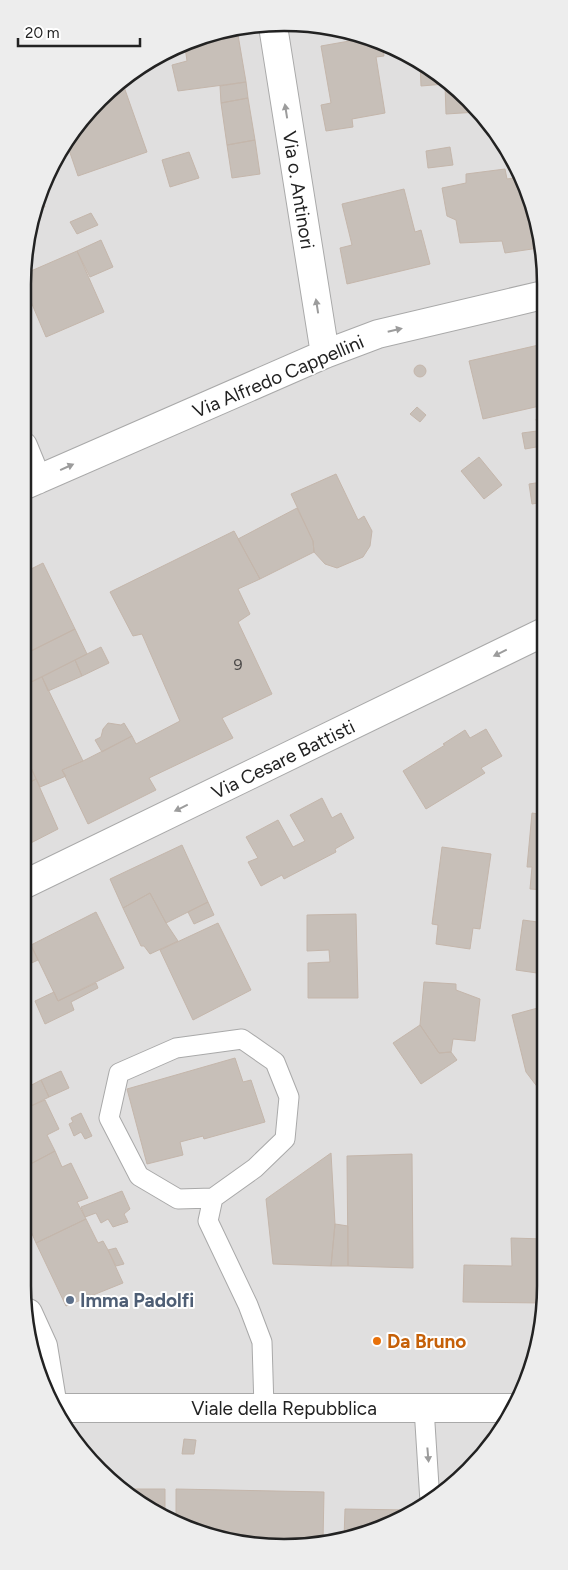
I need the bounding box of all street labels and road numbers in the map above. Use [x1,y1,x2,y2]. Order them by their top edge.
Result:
street label: Via o. Antinori [278,129,319,251]
street label: Via Alfredo Cappellini [189,330,367,423]
street label: Via Cesare Battisti [208,715,359,804]
street label: Viale della Repubblica [191,1397,377,1420]

